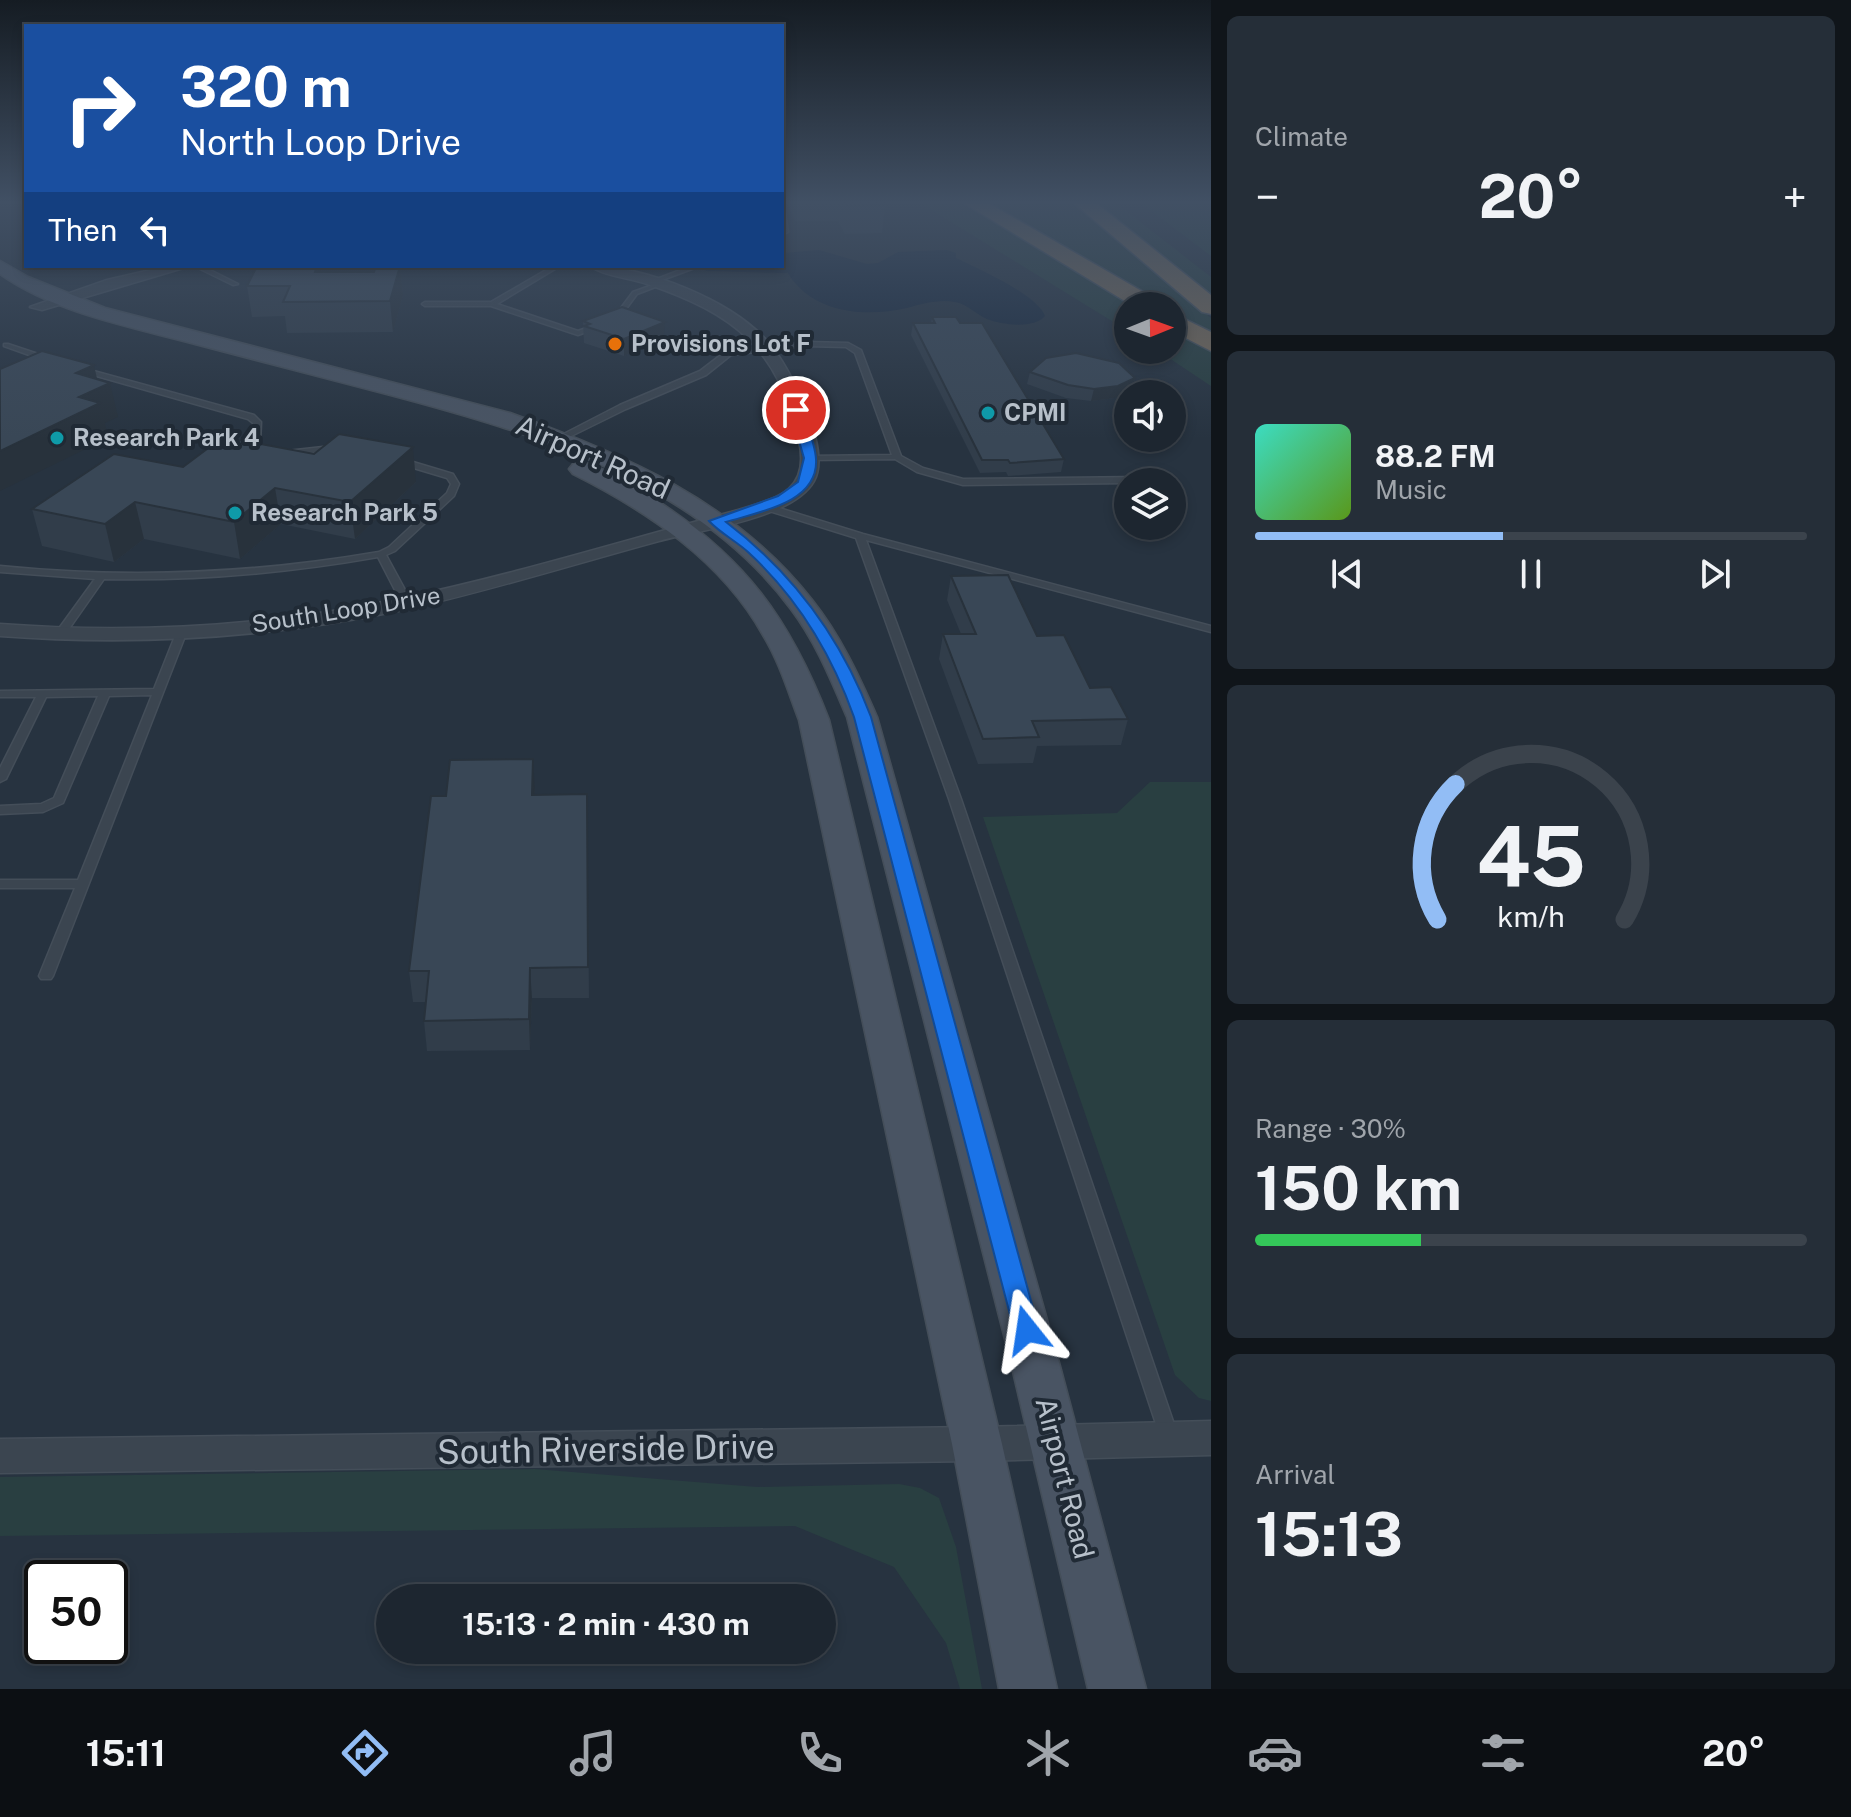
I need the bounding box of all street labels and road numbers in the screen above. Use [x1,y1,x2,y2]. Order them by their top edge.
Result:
street label: Airport Road [511,408,675,505]
street label: South Loop Drive [250,580,442,638]
street label: Airport Road [1030,1394,1101,1562]
street label: South Riverside Drive [437,1426,775,1472]

